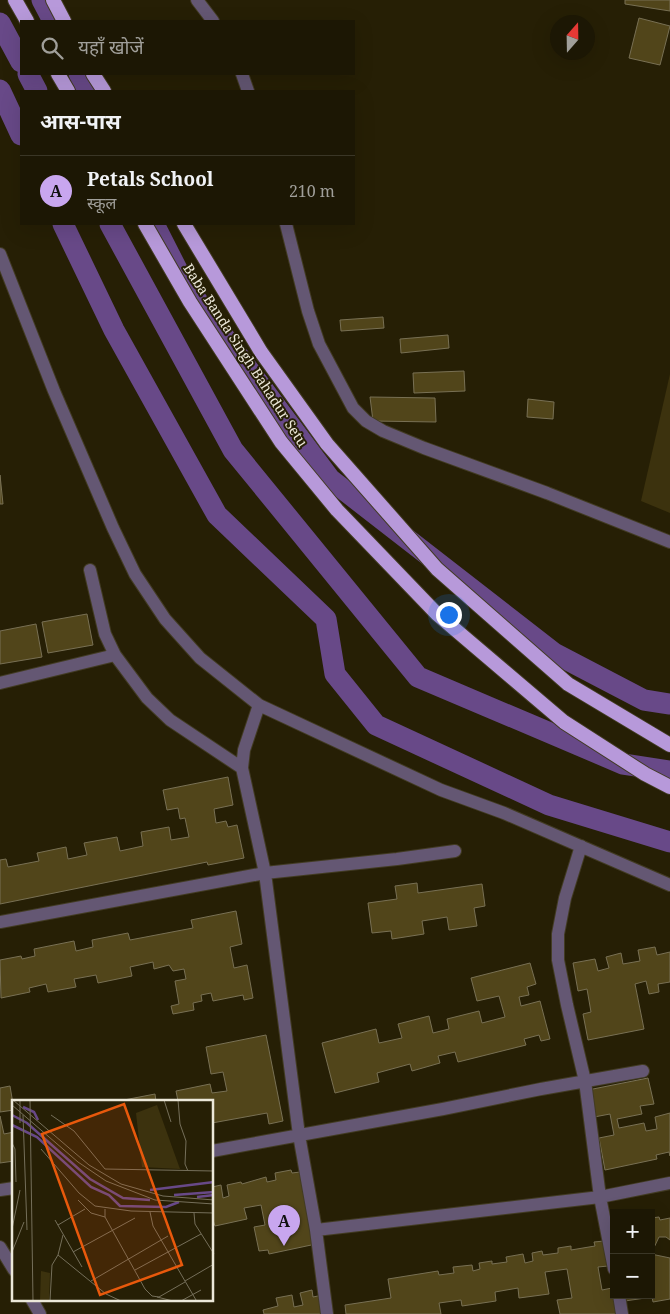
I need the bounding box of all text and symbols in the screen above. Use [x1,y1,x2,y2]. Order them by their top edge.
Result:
north arrow [550,15,595,60]
search box [20,20,355,75]
icon: search [38,34,66,62]
text: यहाँ खोजें [78,34,144,60]
text: आस-पास [40,107,121,135]
text: Petals School [87,166,214,192]
text: A [50,180,62,202]
text: 210 m [289,180,335,202]
text: स्कूल [87,192,116,214]
street label: Baba Banda Singh Bahadur Setu [179,260,313,450]
your location [436,602,462,628]
inset map [12,1100,214,1302]
pin: A [268,1205,300,1246]
map controls [610,1209,655,1299]
button: + [610,1209,655,1254]
button: − [610,1254,655,1299]

